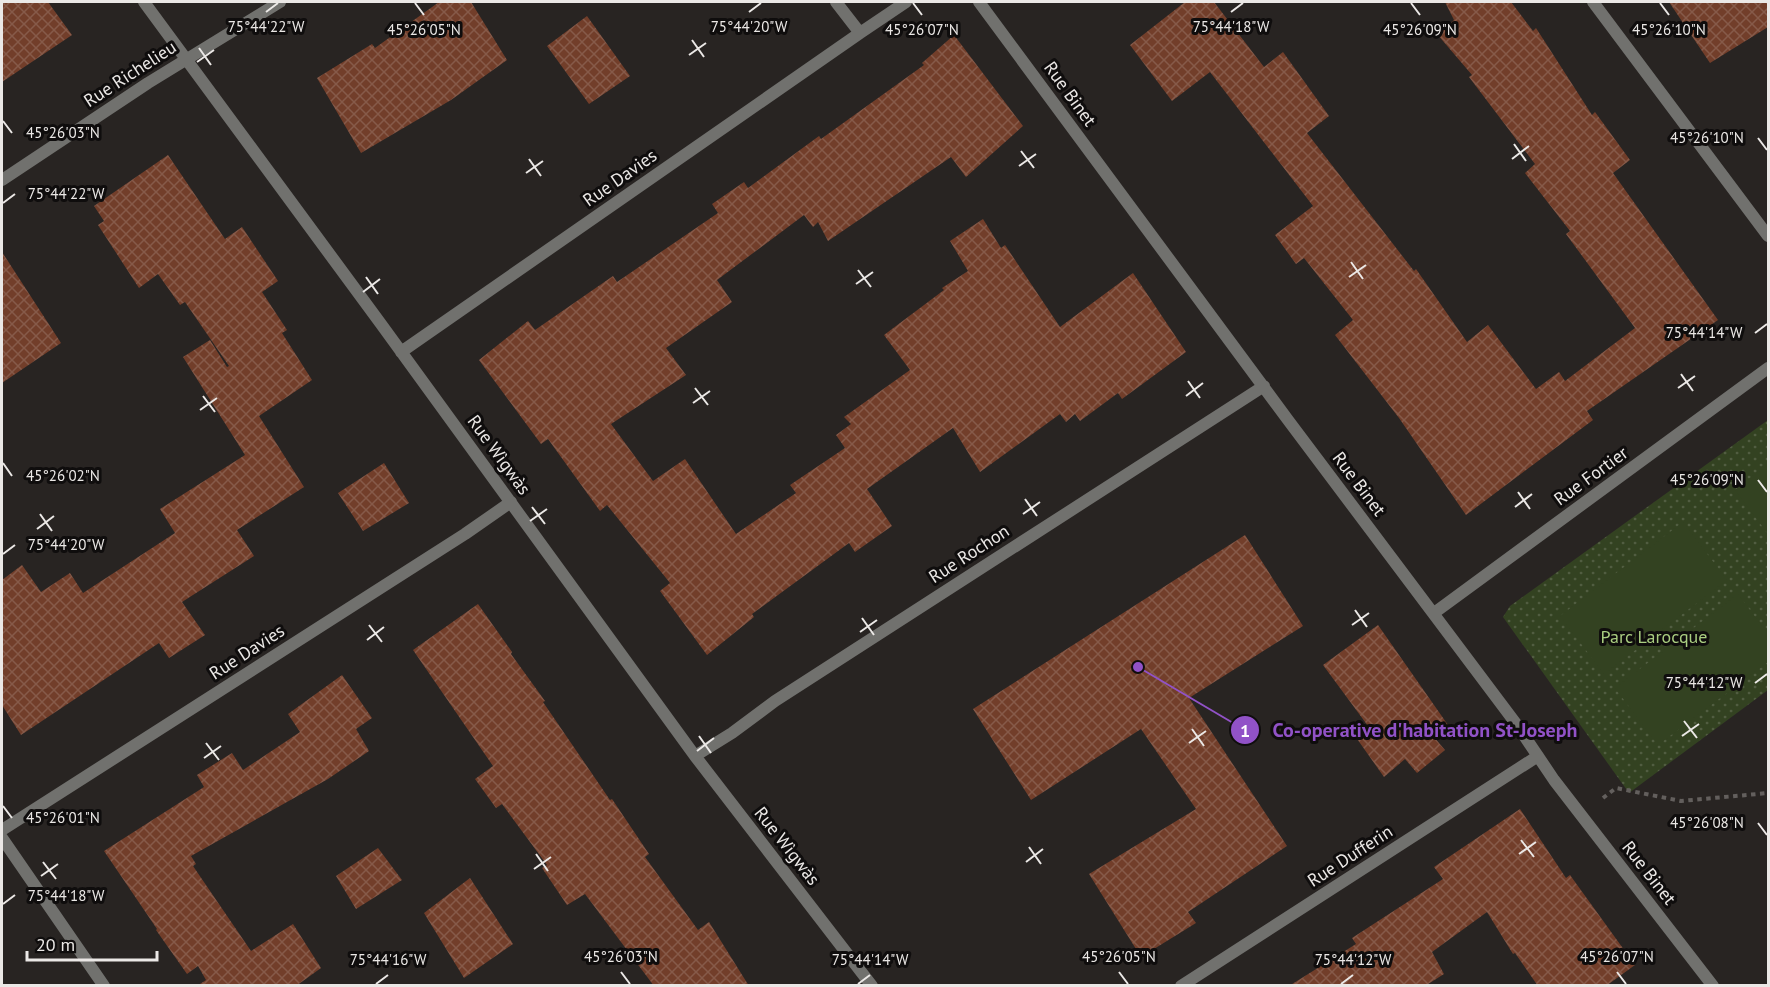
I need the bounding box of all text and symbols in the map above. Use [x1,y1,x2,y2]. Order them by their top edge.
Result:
text: 75°44'22"W [228,17,305,36]
text: 75°44'20"W [711,17,788,36]
text: 75°44'18"W [1193,17,1270,36]
text: 45°26'05"N [387,20,461,39]
text: 45°26'07"N [885,20,959,39]
text: 45°26'09"N [1383,20,1457,39]
text: 45°26'10"N [1632,20,1706,39]
street label: Rue Richelieu [79,35,180,112]
street label: Rue Binet [1039,57,1102,131]
text: 45°26'03"N [26,123,100,142]
text: 45°26'10"N [1670,128,1744,147]
street label: Rue Davies [578,144,661,211]
text: 75°44'22"W [28,184,105,203]
text: 75°44'14"W [1666,323,1743,342]
street label: Rue Wìgwàs [463,410,536,499]
street label: Rue Fortier [1549,441,1632,510]
street label: Rue Binet [1328,447,1391,520]
text: 45°26'02"N [26,466,100,485]
text: 45°26'09"N [1670,470,1744,489]
street label: Rue Rochon [924,519,1013,588]
text: 75°44'20"W [28,535,105,554]
street label: Rue Davies [205,619,289,684]
park label: Parc Larocque [1601,625,1707,648]
text: 75°44'12"W [1666,673,1743,692]
callout: Co-operative d'habitation St-Joseph [1230,711,1589,749]
text: Co-operative d'habitation St-Joseph [1273,717,1577,743]
text: 1 [1240,719,1250,742]
street label: Rue Wìgwàs [750,802,825,890]
text: 45°26'01"N [26,808,100,827]
text: 45°26'08"N [1670,813,1744,832]
street label: Rue Dufferin [1303,820,1397,892]
street label: Rue Binet [1617,836,1681,909]
text: 75°44'18"W [28,886,105,905]
scale bar [27,924,158,962]
text: 20 m [36,933,75,956]
text: 45°26'03"N [584,947,658,966]
text: 45°26'05"N [1082,947,1156,966]
text: 45°26'07"N [1580,947,1654,966]
text: 75°44'16"W [350,950,427,969]
text: 75°44'14"W [832,950,909,969]
text: 75°44'12"W [1315,950,1392,969]

